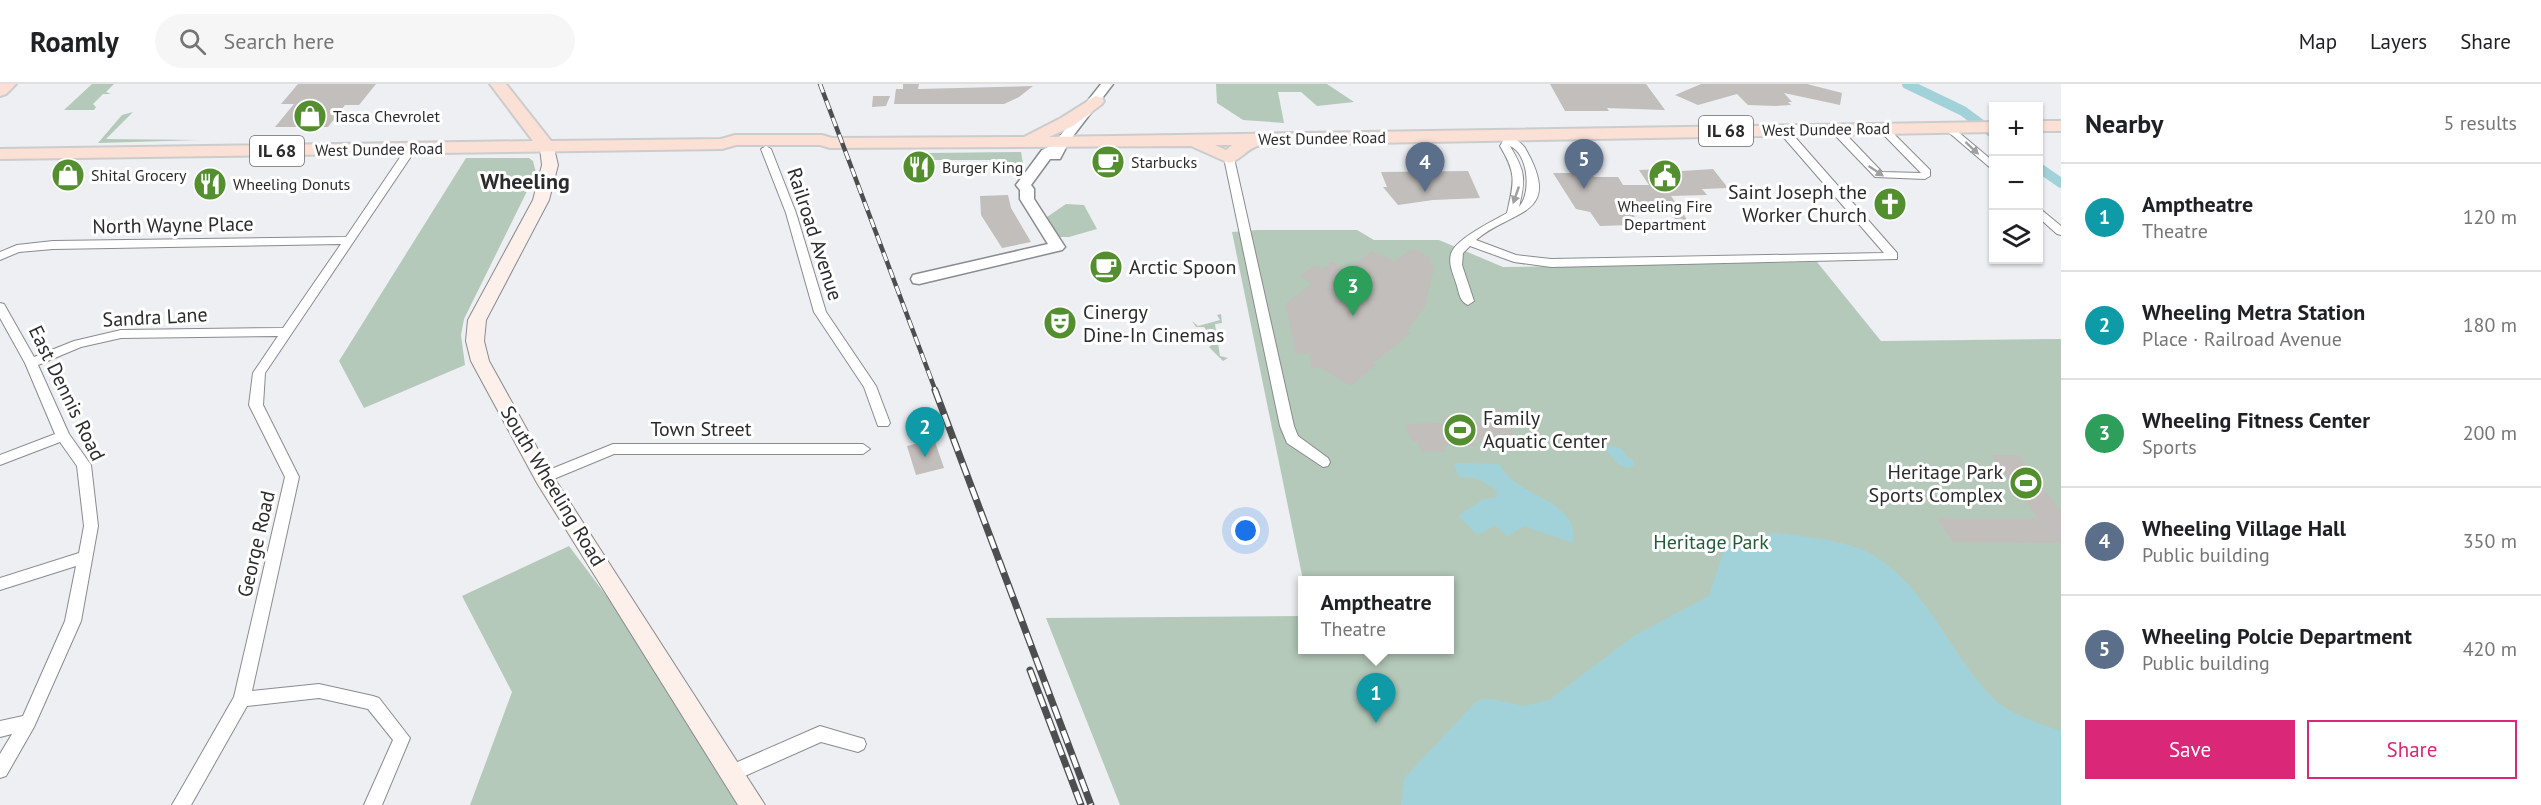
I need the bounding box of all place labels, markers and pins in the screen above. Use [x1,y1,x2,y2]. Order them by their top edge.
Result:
shop icon: Tasca Chevrolet [292,98,328,134]
place label: Tasca Chevrolet [333,106,440,126]
pin: 5 [1564,140,1604,189]
pin: 4 [1406,142,1444,192]
cafe icon: Starbucks [1090,144,1126,180]
restaurant icon: Burger King [901,149,937,185]
place label: Starbucks [1131,152,1197,172]
shop icon: Shital Grocery [50,157,86,193]
place label: Burger King [942,157,1023,177]
public building icon: Wheeling Fire Department [1647,158,1683,194]
place label: Shital Grocery [91,165,187,185]
restaurant icon: Wheeling Donuts [192,166,228,202]
place label: Wheeling Donuts [233,174,350,194]
place label: Saint Joseph the Worker Church [1728,179,1867,228]
church icon: Saint Joseph the Worker Church [1872,186,1908,222]
place label: Wheeling Fire Department [1618,196,1712,234]
cafe icon: Arctic Spoon [1088,249,1124,285]
place label: Arctic Spoon [1129,254,1236,280]
pin: 3 [1334,266,1372,316]
place label: Cinergy Dine-In Cinemas [1083,299,1224,348]
theatre icon: Cinergy Dine-In Cinemas [1042,305,1078,341]
place label: Family Aquatic Center [1483,405,1607,454]
pin: 2 [906,408,944,457]
sports icon: Family Aquatic Center [1442,412,1478,448]
place label: Heritage Park Sports Complex [1869,459,2003,508]
sports icon: Heritage Park Sports Complex [2008,465,2044,501]
pin: 1 [1356,674,1396,723]

